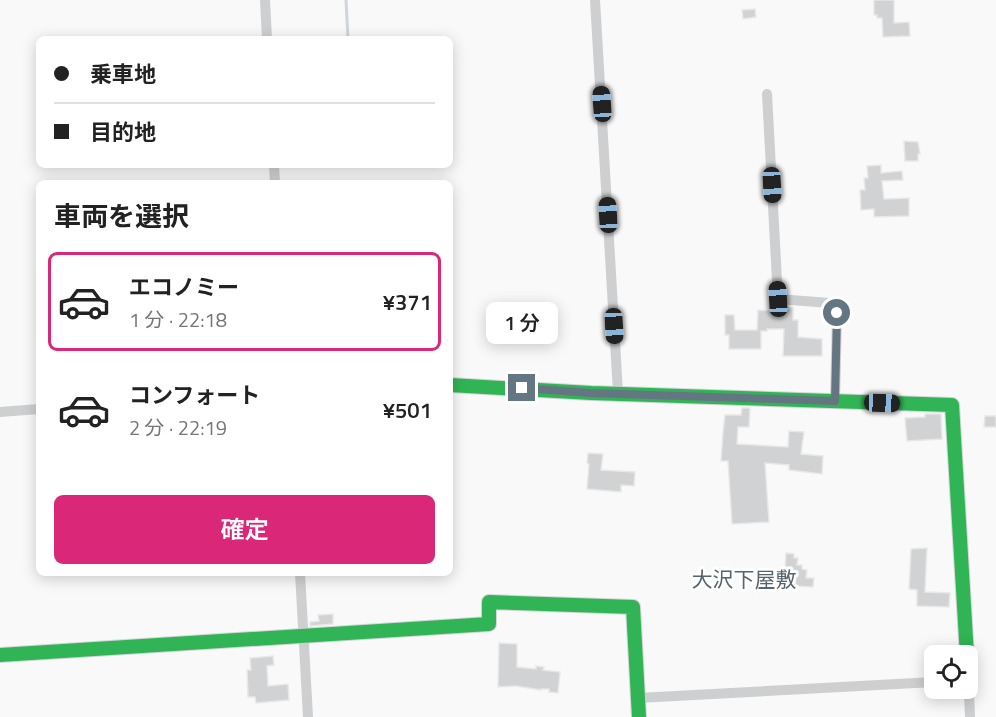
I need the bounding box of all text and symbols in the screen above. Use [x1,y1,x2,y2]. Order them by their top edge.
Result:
text: 乗車地 [90,57,156,91]
car [592,85,612,123]
text: 目的地 [90,115,156,149]
car [762,167,782,203]
text: 車両を選択 [54,195,189,236]
car [598,197,618,233]
text: エコノミー [129,270,239,304]
icon: car [57,275,111,329]
car [768,281,788,317]
text: ¥371 [383,285,432,319]
route start [823,299,850,326]
callout: 1 分 [486,301,558,343]
text: 1 分 · 22:18 [129,304,227,335]
text: 1 分 [504,307,540,338]
car [604,308,624,344]
route end [508,374,535,401]
text: コンフォート [129,378,260,412]
icon: car [57,383,111,437]
text: ¥501 [383,393,432,427]
car [864,393,900,413]
text: 2 分 · 22:19 [129,412,227,443]
button: 確定 [54,495,435,564]
district label: 大沢下屋敷 [692,563,797,595]
map controls [924,645,978,699]
button: locate [924,645,978,699]

